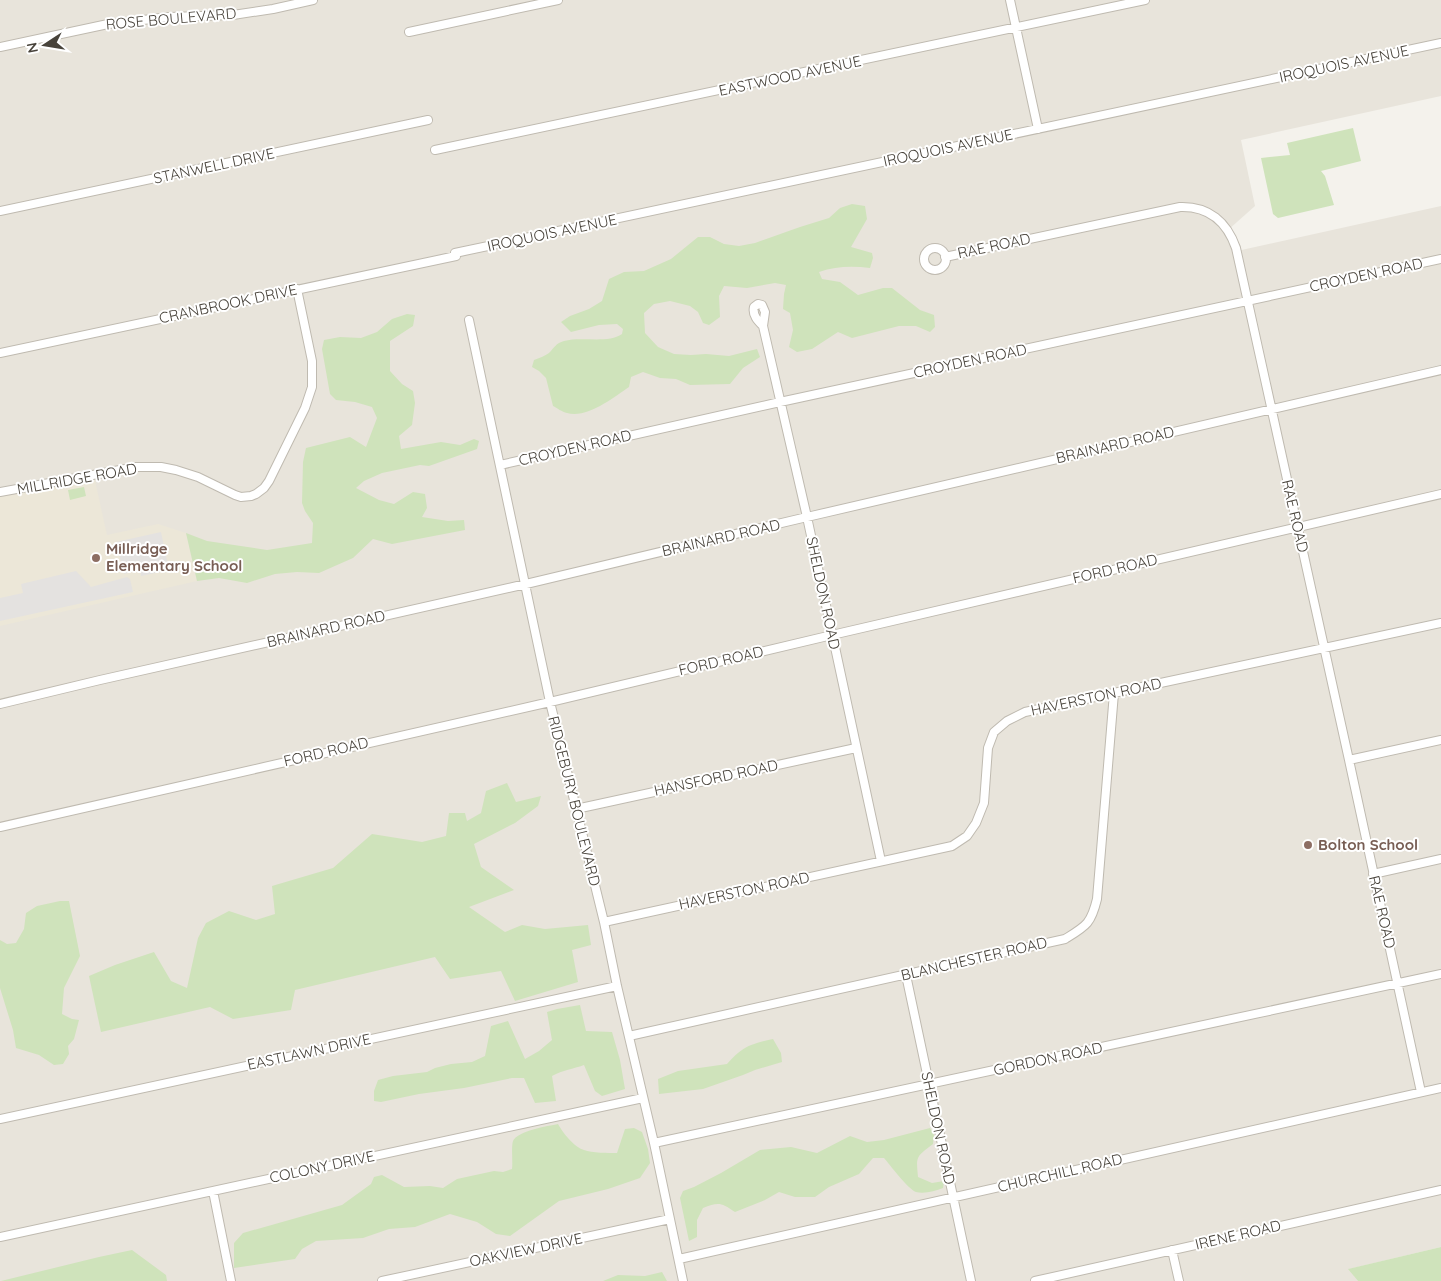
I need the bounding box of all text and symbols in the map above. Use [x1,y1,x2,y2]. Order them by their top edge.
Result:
street label: ROSE BOULEVARD [105,3,237,34]
north arrow [20,20,70,70]
street label: IROQUOIS AVENUE [1277,40,1411,87]
text: N [22,41,42,55]
street label: EASTWOOD AVENUE [717,51,863,100]
street label: IROQUOIS AVENUE [881,124,1015,171]
street label: STANWELL DRIVE [152,143,276,188]
street label: IROQUOIS AVENUE [485,209,619,256]
street label: RAE ROAD [956,228,1032,263]
street label: CROYDEN ROAD [1308,253,1424,296]
street label: CRANBROOK DRIVE [157,280,299,327]
street label: CROYDEN ROAD [912,339,1028,382]
street label: BRAINARD ROAD [1054,422,1176,467]
street label: CROYDEN ROAD [517,425,633,470]
street label: MILLRIDGE ROAD [15,459,139,498]
street label: RAE ROAD [1278,478,1313,554]
street label: BRAINARD ROAD [660,515,782,560]
street label: SHELDON ROAD [802,535,845,651]
place label: Millridge Elementary School [106,539,242,575]
street label: FORD ROAD [1071,549,1159,588]
marker: Millridge Elementary School [90,552,102,564]
street label: BRAINARD ROAD [265,606,387,651]
street label: FORD ROAD [677,641,765,680]
street label: HAVERSTON ROAD [1029,673,1163,720]
street label: RIDGEBURY BOULEVARD [544,714,605,888]
street label: FORD ROAD [282,732,370,771]
street label: HANSFORD ROAD [652,755,780,800]
place label: Bolton School [1318,835,1418,854]
marker: Bolton School [1302,839,1314,851]
street label: HAVERSTON ROAD [677,867,811,914]
street label: RAE ROAD [1365,874,1400,950]
street label: BLANCHESTER ROAD [899,932,1049,985]
street label: EASTLAWN DRIVE [245,1029,372,1074]
street label: GORDON ROAD [992,1038,1104,1079]
street label: SHELDON ROAD [917,1070,960,1186]
street label: COLONY DRIVE [268,1146,376,1187]
street label: CHURCHILL ROAD [996,1149,1124,1196]
street label: IRENE ROAD [1193,1215,1283,1254]
street label: OAKVIEW DRIVE [468,1228,584,1271]

